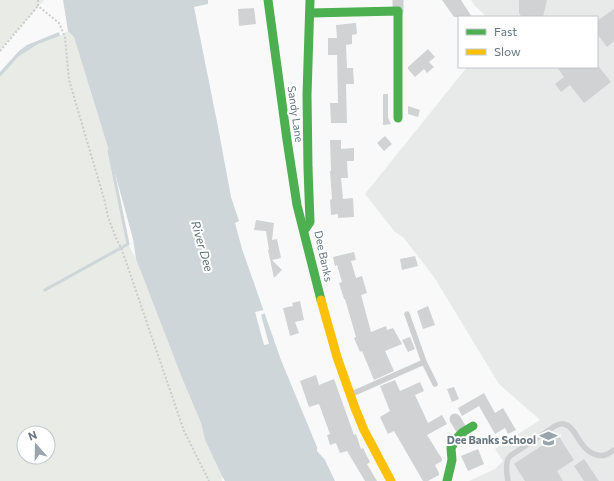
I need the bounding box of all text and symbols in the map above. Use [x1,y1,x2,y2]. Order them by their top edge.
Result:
legend [458,16,598,68]
text: Fast [494,24,517,38]
text: Slow [494,44,521,58]
street label: Sandy Lane [286,85,306,143]
water label: River Dee [189,219,217,274]
street label: Dee Banks [312,229,336,283]
north arrow [16,425,56,465]
text: N [26,428,39,443]
school or university icon: Dee Banks School [539,429,559,449]
place label: Dee Banks School [447,433,536,446]

